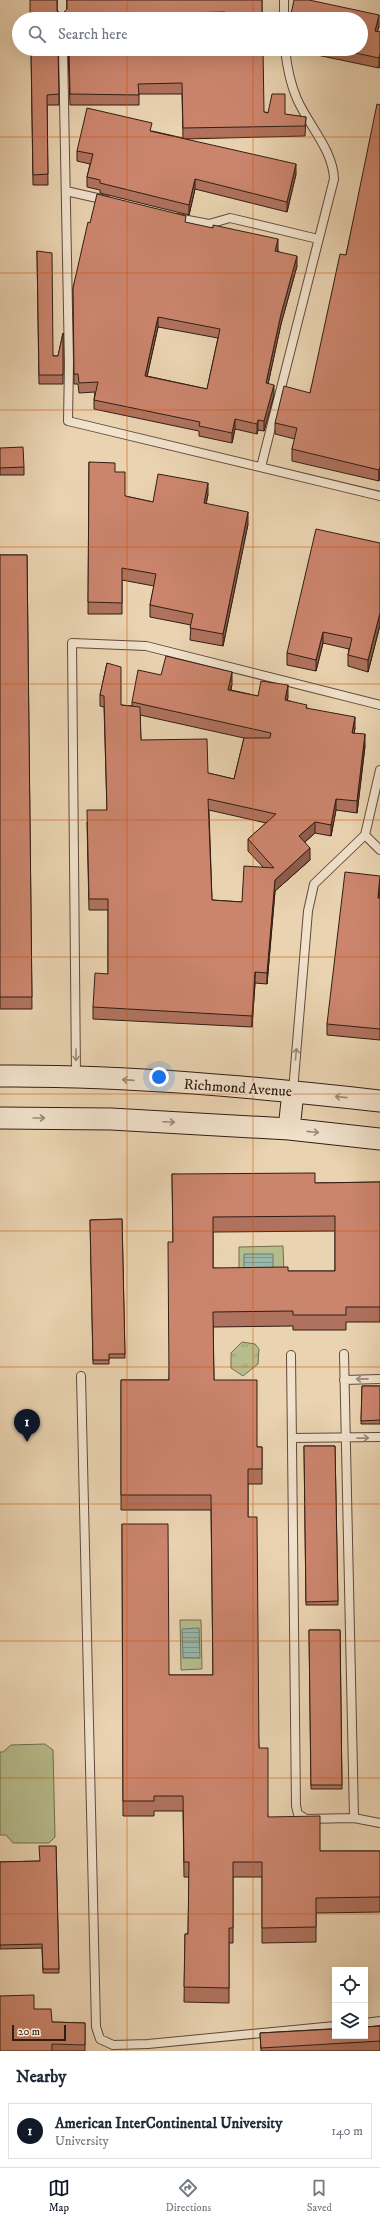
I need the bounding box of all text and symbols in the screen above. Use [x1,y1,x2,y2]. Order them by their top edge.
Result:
search box [12,12,368,56]
icon: search [26,23,48,45]
text: Search here [58,25,127,44]
one-way arrow [72,1048,80,1061]
one-way arrow [293,1048,300,1061]
your location [149,1067,169,1087]
street label: Richmond Avenue [183,1075,293,1101]
one-way arrow [122,1076,135,1083]
one-way arrow [335,1093,348,1101]
one-way arrow [32,1114,45,1122]
one-way arrow [162,1119,175,1126]
one-way arrow [306,1128,319,1136]
one-way arrow [356,1375,369,1383]
pin: 1 [14,1409,40,1442]
one-way arrow [356,1434,369,1441]
map controls [332,1967,368,2039]
button: locate [332,1967,368,2003]
button: layers [332,2003,368,2039]
scale bar [12,2023,66,2042]
text: 20 m [18,2025,40,2039]
text: Nearby [16,2066,66,2088]
text: American InterContinental University [55,2114,282,2133]
text: 1 [28,2123,32,2139]
text: 140 m [331,2123,363,2139]
text: University [55,2133,109,2149]
tab: Map [48,2177,70,2215]
tab: Directions [166,2177,211,2215]
tab: Saved [307,2177,332,2215]

